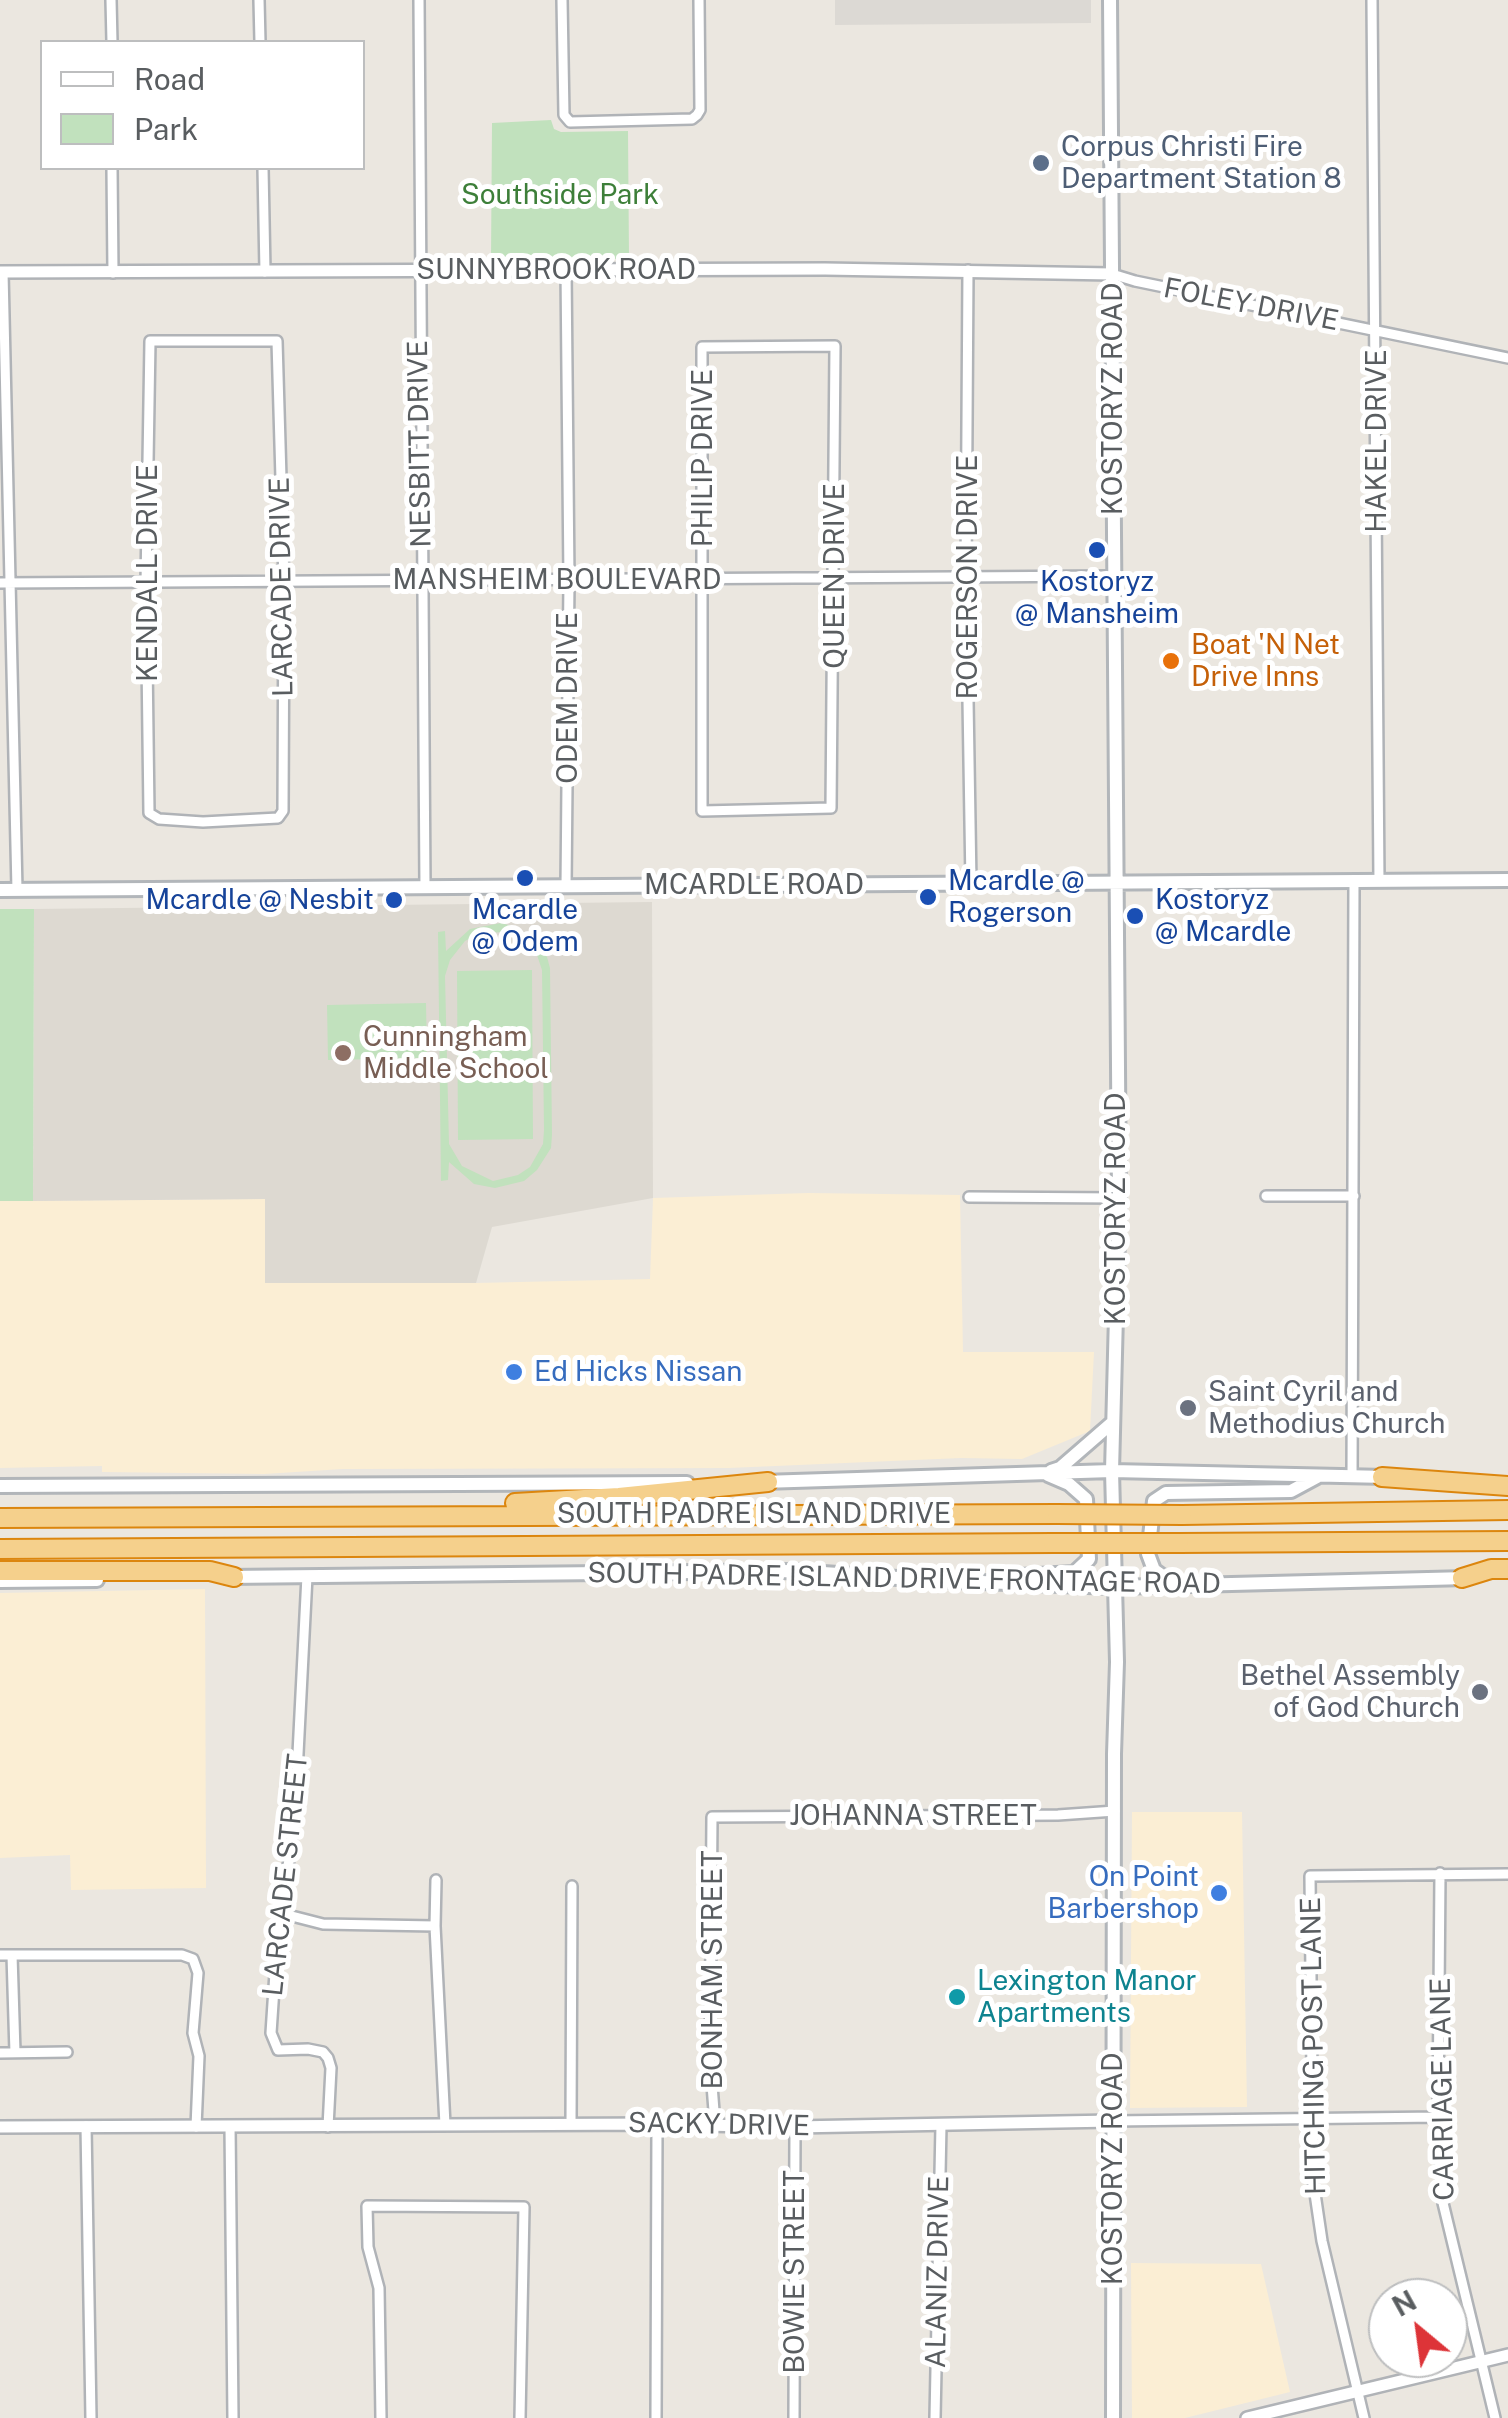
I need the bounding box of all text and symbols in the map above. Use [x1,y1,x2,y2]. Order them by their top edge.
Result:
legend [40,40,365,170]
text: Road [134,61,205,97]
text: Park [134,111,198,147]
place label: Corpus Christi Fire Department Station 8 [1061,130,1342,196]
marker: Corpus Christi Fire Department Station 8 [1030,152,1052,174]
park label: Southside Park [461,178,659,212]
street label: SUNNYBROOK ROAD [416,253,696,287]
street label: FOLEY DRIVE [1161,272,1341,338]
street label: KOSTORYZ ROAD [1096,283,1130,515]
street label: NESBITT DRIVE [401,340,439,548]
street label: HAKEL DRIVE [1360,349,1394,533]
street label: PHILIP DRIVE [686,369,720,547]
street label: ROGERSON DRIVE [951,455,985,699]
street label: KENDALL DRIVE [131,464,165,682]
street label: LARCADE DRIVE [263,477,301,697]
street label: QUEEN DRIVE [818,483,852,669]
marker: Kostoryz @ Mansheim [1086,539,1108,561]
street label: MANSHEIM BOULEVARD [393,563,721,597]
place label: Kostoryz @ Mansheim [1015,565,1179,631]
street label: ODEM DRIVE [551,612,585,784]
place label: Boat 'N Net Drive Inns [1191,628,1340,694]
marker: Boat 'N Net Drive Inns [1160,650,1182,672]
place label: Mcardle @ Rogerson [948,864,1084,930]
marker: Mcardle @ Odem [514,867,536,889]
street label: MCARDLE ROAD [644,868,864,902]
place label: Mcardle @ Nesbit [145,883,374,917]
place label: Kostoryz @ Mcardle [1155,883,1291,949]
marker: Mcardle @ Rogerson [917,886,939,908]
marker: Mcardle @ Nesbit [383,889,405,911]
place label: Mcardle @ Odem [471,893,579,959]
marker: Kostoryz @ Mcardle [1124,905,1146,927]
place label: Cunningham Middle School [363,1020,549,1086]
marker: Cunningham Middle School [332,1042,354,1064]
street label: KOSTORYZ ROAD [1099,1093,1133,1325]
place label: Ed Hicks Nissan [534,1355,742,1389]
marker: Ed Hicks Nissan [503,1361,525,1383]
place label: Saint Cyril and Methodius Church [1208,1375,1445,1441]
marker: Saint Cyril and Methodius Church [1177,1397,1199,1419]
street label: SOUTH PADRE ISLAND DRIVE [557,1497,951,1531]
street label: SOUTH PADRE ISLAND DRIVE FRONTAGE ROAD [587,1557,1221,1601]
place label: Bethel Assembly of God Church [1240,1659,1460,1725]
marker: Bethel Assembly of God Church [1469,1681,1491,1703]
street label: LARCADE STREET [257,1752,315,1998]
street label: JOHANNA STREET [789,1799,1037,1833]
street label: BONHAM STREET [696,1850,730,2090]
place label: On Point Barbershop [1048,1860,1199,1926]
marker: On Point Barbershop [1208,1882,1230,1904]
street label: HITCHING POST LANE [1295,1897,1333,2195]
place label: Lexington Manor Apartments [977,1964,1197,2030]
street label: CARRIAGE LANE [1424,1977,1462,2201]
marker: Lexington Manor Apartments [946,1986,968,2008]
street label: KOSTORYZ ROAD [1096,2053,1130,2285]
street label: SACKY DRIVE [628,2107,810,2143]
street label: BOWIE STREET [778,2170,812,2374]
street label: ALANIZ DRIVE [920,2175,956,2369]
north arrow [1368,2278,1468,2378]
text: N [1387,2283,1422,2323]

